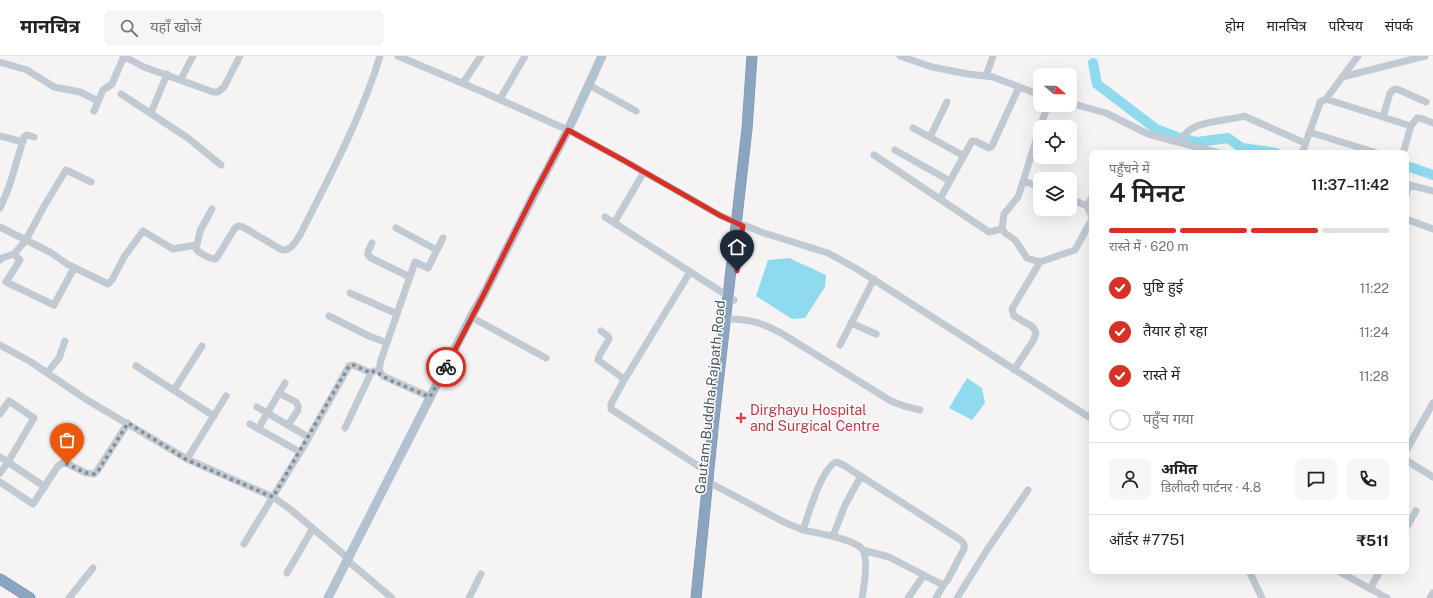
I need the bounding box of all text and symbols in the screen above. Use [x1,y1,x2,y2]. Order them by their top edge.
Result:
search box [104,10,384,46]
text: मानचित्र [20,15,80,37]
icon: search [118,17,140,39]
text: यहाँ खोजें [150,18,201,35]
text: होम [1225,18,1244,34]
text: मानचित्र [1266,18,1307,34]
text: परिचय [1329,18,1363,34]
text: संपर्क [1385,18,1413,34]
north arrow [1033,68,1077,112]
map controls [1033,68,1077,216]
button: locate [1033,120,1077,164]
text: पहुँचने में [1109,161,1150,176]
button: layers [1033,172,1077,216]
text: 11:37–11:42 [1311,176,1389,193]
text: 4 मिनट [1109,177,1185,208]
pin [720,230,754,271]
icon: home [726,236,748,258]
text: रास्ते में · 620 m [1109,239,1189,254]
icon: check [1109,277,1131,299]
text: पुष्टि हुई [1143,278,1183,295]
text: 11:22 [1360,281,1389,296]
street label: Gautam Buddha Rajpath Road [692,299,728,495]
icon: check [1109,321,1131,343]
text: तैयार हो रहा [1143,322,1207,339]
text: 11:24 [1359,325,1389,340]
courier [426,347,466,387]
icon: bike [435,356,457,378]
icon: check [1109,365,1131,387]
text: रास्ते में [1143,366,1180,383]
text: 11:28 [1359,369,1389,384]
place label: Dirghayu Hospital and Surgical Centre [750,402,880,434]
text: पहुँच गया [1143,410,1194,427]
marker: Dirghayu Hospital and Surgical Centre [735,412,747,424]
pin [50,423,84,464]
icon: bag [56,429,78,451]
button: person [1109,458,1151,500]
button: chat [1295,458,1337,500]
button: phone [1347,458,1389,500]
text: अमित [1161,460,1197,477]
text: डिलीवरी पार्टनर · 4.8 [1161,480,1261,495]
text: ऑर्डर #7751 [1109,531,1185,548]
text: ₹511 [1356,532,1389,549]

